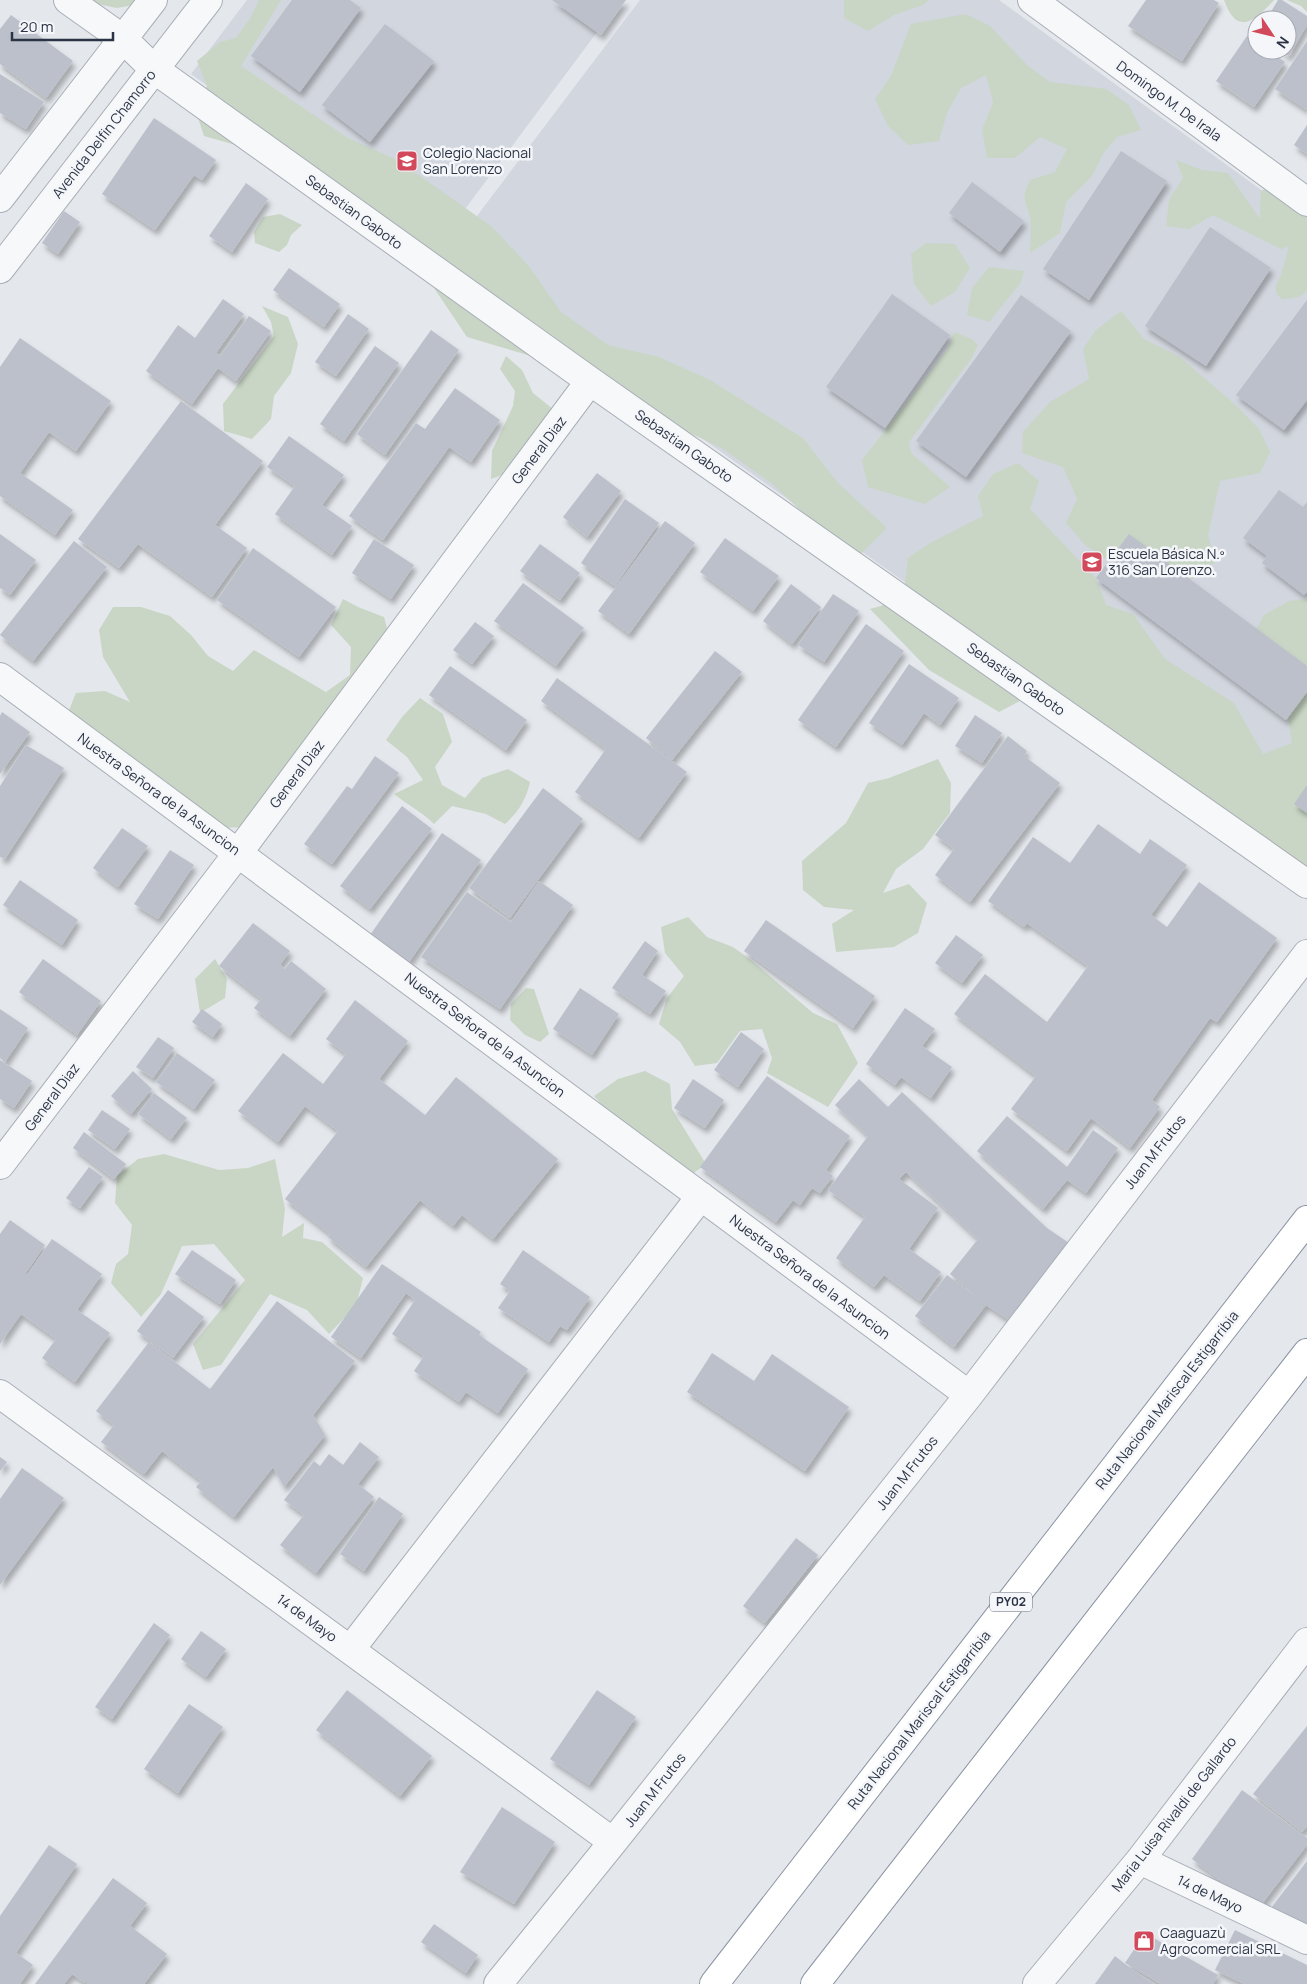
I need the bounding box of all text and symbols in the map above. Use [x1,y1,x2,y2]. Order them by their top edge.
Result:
scale bar [12,10,114,42]
north arrow [1247,10,1297,60]
text: 20 m [20,16,53,37]
text: N [1272,33,1294,52]
street label: Domingo M. De Irala [1113,56,1226,145]
street label: Avenida Delfin Chamorro [47,65,160,202]
place label: Colegio Nacional San Lorenzo [423,143,531,178]
school or university icon: Colegio Nacional San Lorenzo [395,149,419,173]
street label: Sebastian Gaboto [302,170,407,253]
street label: Sebastian Gaboto [631,405,737,487]
street label: General Diaz [507,412,570,488]
place label: Escuela Básica N.º 316 San Lorenzo. [1108,544,1225,579]
school or university icon: Escuela Básica N.º 316 San Lorenzo. [1080,550,1104,574]
street label: Sebastian Gaboto [963,638,1069,720]
street label: Nuestra Señora de la Asuncion [74,728,244,859]
street label: General Diaz [265,736,328,812]
street label: Nuestra Señora de la Asuncion [401,968,569,1101]
street label: General Diaz [20,1059,83,1135]
street label: Juan M Frutos [1120,1111,1190,1193]
street label: Nuestra Señora de la Asuncion [726,1210,894,1343]
street label: Ruta Nacional Mariscal Estigarribia [1091,1307,1242,1493]
street label: Juan M Frutos [872,1432,942,1514]
street label: 14 de Mayo [273,1589,341,1646]
road number: PY02 [990,1592,1032,1611]
street label: Ruta Nacional Mariscal Estigarribia [843,1627,994,1813]
street label: Maria Luisa Rivaldi de Gallardo [1107,1732,1240,1895]
street label: Juan M Frutos [620,1749,690,1831]
street label: 14 de Mayo [1174,1870,1246,1917]
place label: Caaguazù Agrocomercial SRL [1160,1923,1280,1958]
shop icon: Caaguazù Agrocomercial SRL [1132,1929,1156,1953]

